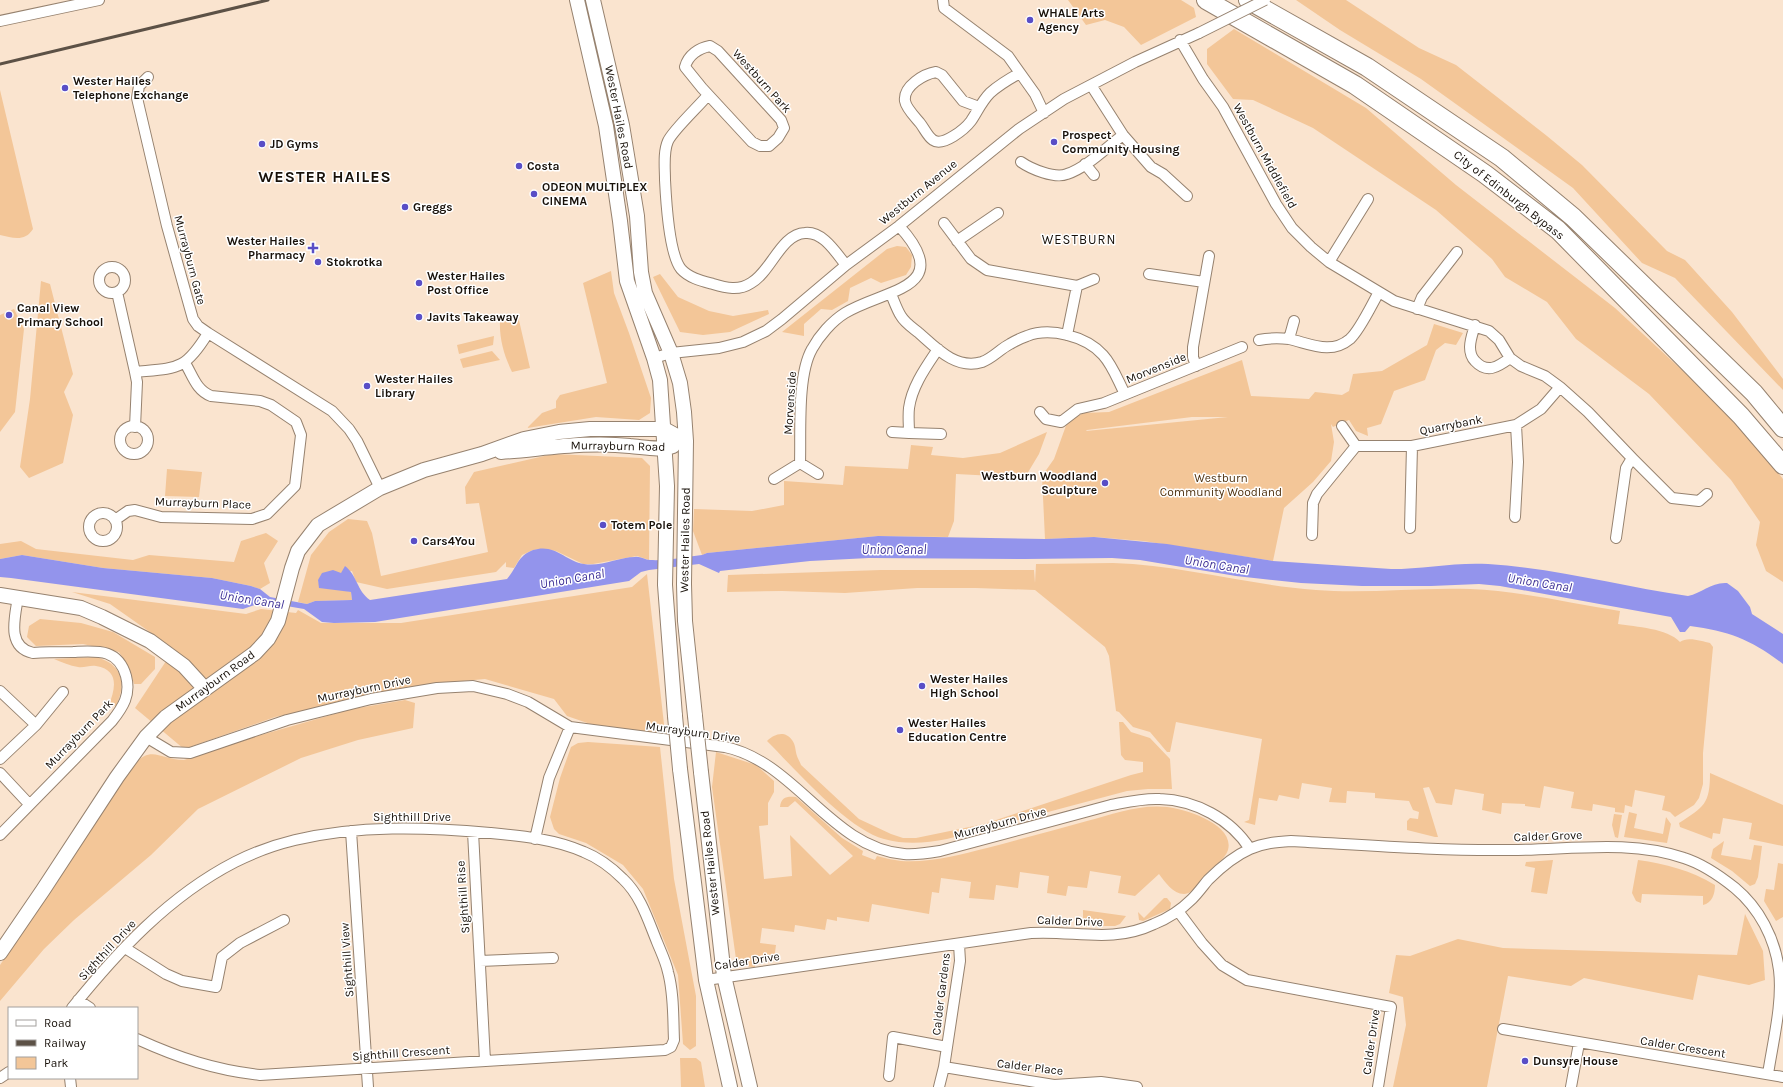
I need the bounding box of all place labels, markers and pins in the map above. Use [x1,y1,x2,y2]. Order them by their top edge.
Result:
place label: WHALE Arts Agency [1038,6,1105,34]
marker: WHALE Arts Agency [1025,15,1035,25]
place label: Wester Hailes Telephone Exchange [73,74,189,102]
marker: Wester Hailes Telephone Exchange [60,83,70,93]
place label: Prospect Community Housing [1062,128,1179,156]
place label: JD Gyms [270,137,318,151]
marker: Prospect Community Housing [1049,137,1059,147]
marker: JD Gyms [257,139,267,149]
place label: Costa [527,159,559,173]
marker: Costa [514,161,524,171]
place label: ODEON MULTIPLEX CINEMA [542,180,647,208]
marker: ODEON MULTIPLEX CINEMA [529,189,539,199]
place label: Greggs [413,200,453,214]
marker: Greggs [400,202,410,212]
place label: Wester Hailes Pharmacy [227,234,305,262]
marker: Wester Hailes Pharmacy [308,243,318,253]
place label: Stokrotka [326,255,383,269]
marker: Stokrotka [313,257,323,267]
place label: Wester Hailes Post Office [427,269,505,297]
marker: Wester Hailes Post Office [414,278,424,288]
place label: Canal View Primary School [17,301,104,329]
marker: Canal View Primary School [4,310,14,320]
place label: Javits Takeaway [427,310,519,324]
marker: Javits Takeaway [414,312,424,322]
place label: Wester Hailes Library [375,372,453,400]
marker: Wester Hailes Library [362,381,372,391]
place label: Westburn Woodland Sculpture [981,469,1097,497]
marker: Westburn Woodland Sculpture [1100,478,1110,488]
place label: Totem Pole [611,518,672,532]
marker: Totem Pole [598,520,608,530]
place label: Cars4You [422,534,475,548]
marker: Cars4You [409,536,419,546]
place label: Wester Hailes High School [930,672,1008,700]
marker: Wester Hailes High School [917,681,927,691]
place label: Wester Hailes Education Centre [908,716,1007,744]
marker: Wester Hailes Education Centre [895,725,905,735]
place label: Dunsyre House [1533,1054,1618,1068]
marker: Dunsyre House [1520,1056,1530,1066]

